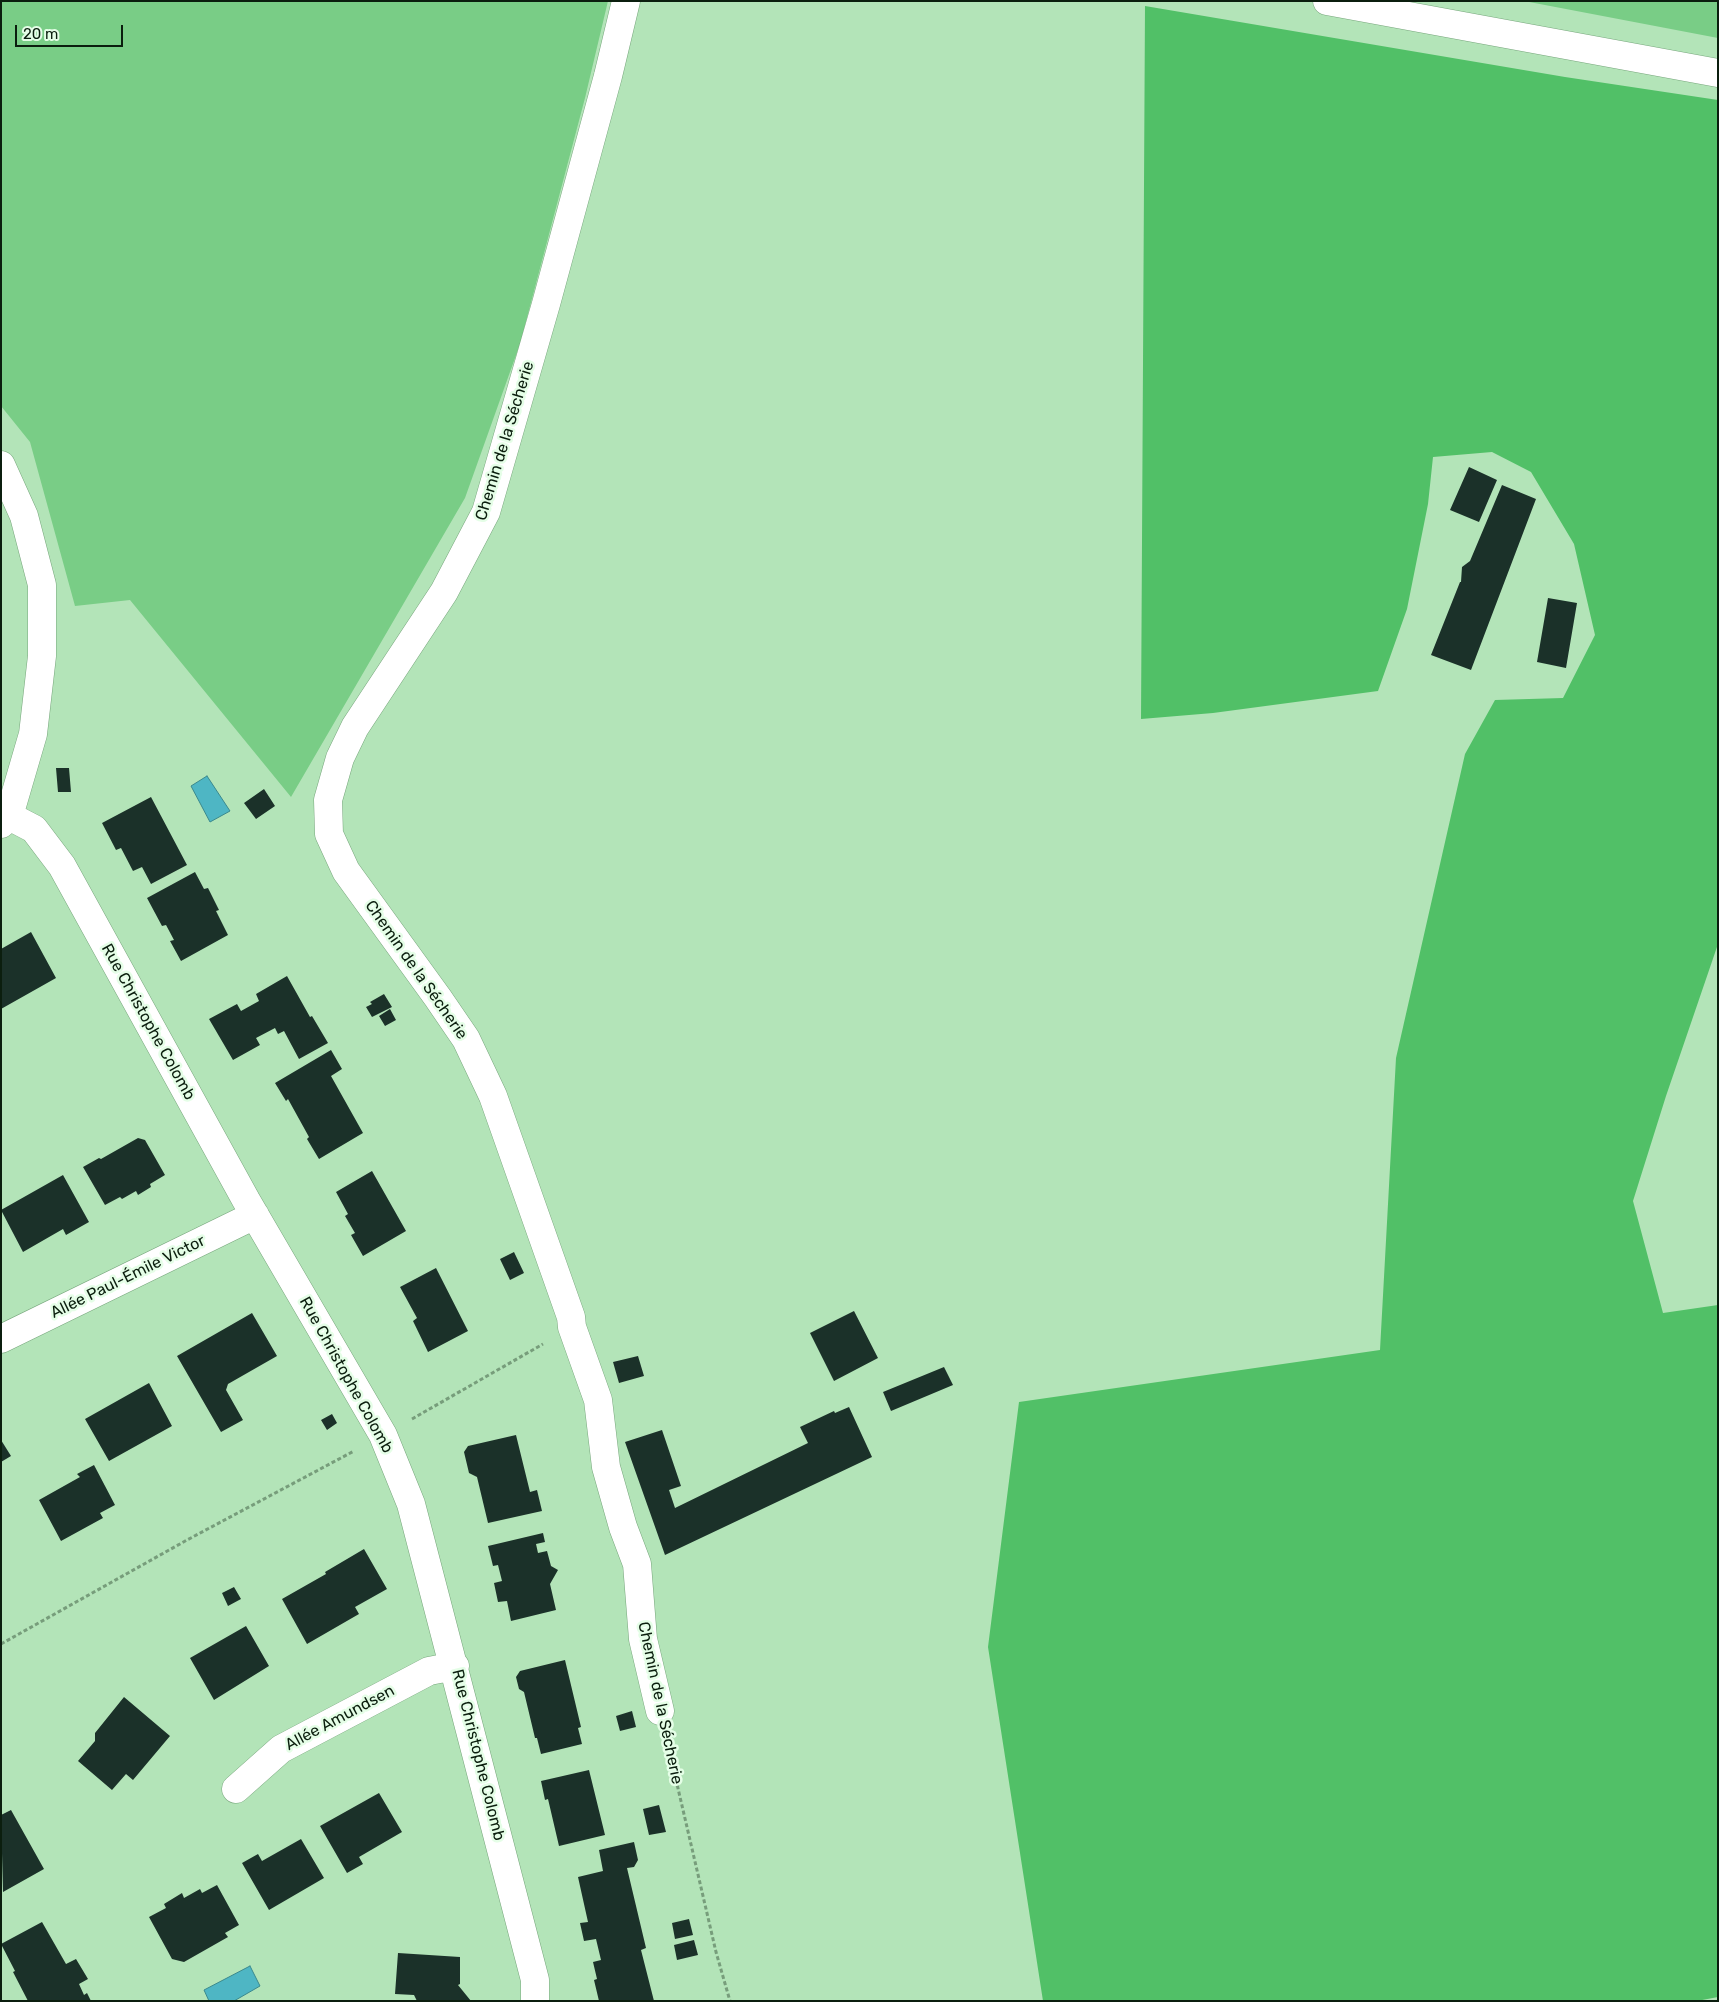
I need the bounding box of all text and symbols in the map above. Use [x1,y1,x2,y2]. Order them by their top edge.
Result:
scale bar [18,15,125,47]
text: 20 m [23,25,58,43]
street label: Chemin de la Sécherie [472,359,538,523]
street label: Chemin de la Sécherie [361,897,471,1043]
street label: Rue Christophe Colomb [97,940,199,1104]
street label: Allée Paul-Émile Victor [48,1231,208,1323]
street label: Rue Christophe Colomb [295,1293,397,1457]
street label: Chemin de la Sécherie [633,1620,687,1786]
street label: Rue Christophe Colomb [447,1667,509,1843]
street label: Allée Amundsen [282,1681,398,1755]

